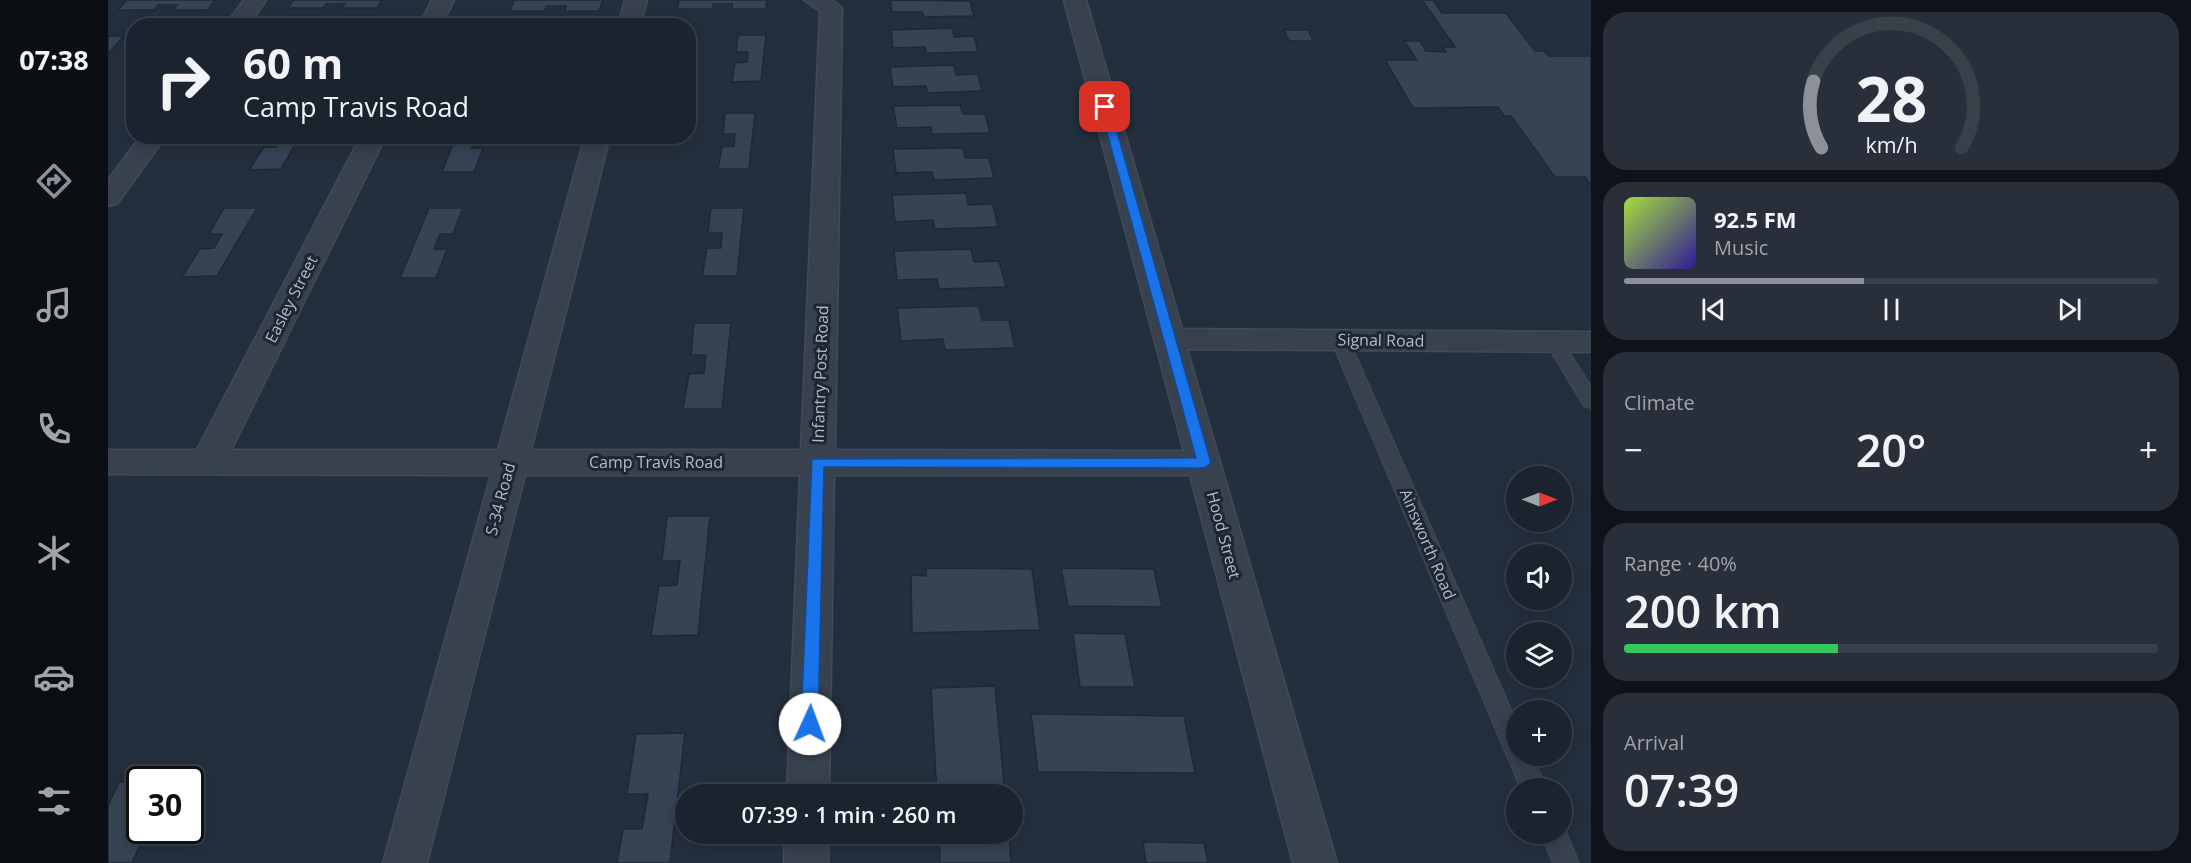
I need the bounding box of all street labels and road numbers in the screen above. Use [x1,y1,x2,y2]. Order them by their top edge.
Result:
street label: Easley Street [260,251,323,346]
street label: Infantry Post Road [807,305,833,443]
street label: Signal Road [1338,328,1424,352]
street label: Camp Travis Road [589,451,723,473]
street label: S-34 Road [480,460,520,538]
street label: Ainsworth Road [1395,485,1461,603]
street label: Hood Street [1202,489,1246,581]

